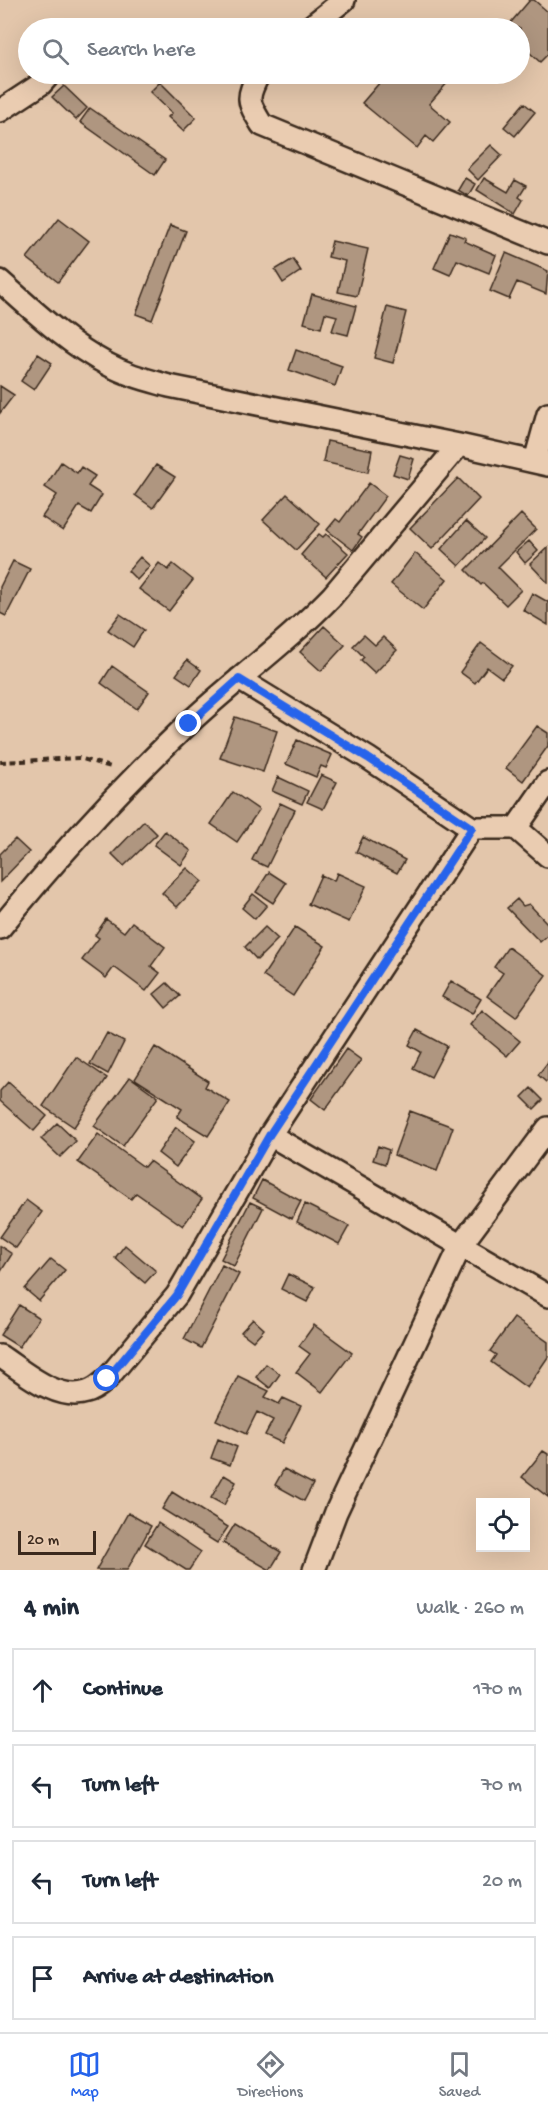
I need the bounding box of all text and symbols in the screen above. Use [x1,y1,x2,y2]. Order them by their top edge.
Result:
search box [18,18,530,84]
icon: search [39,35,72,68]
text: Search here [87,38,195,64]
route end [175,710,201,736]
route start [93,1365,119,1391]
map controls [476,1498,530,1552]
button: locate [476,1498,530,1552]
scale bar [18,1528,96,1556]
text: 20 m [27,1532,59,1551]
text: 4 min [24,1594,79,1625]
text: Walk · 260 m [417,1598,524,1621]
icon: ahead [26,1674,59,1707]
text: Continue [83,1677,163,1703]
text: 170 m [473,1679,522,1702]
icon: left [26,1770,59,1803]
text: Turn left [83,1773,157,1799]
text: 70 m [481,1775,522,1798]
icon: left [26,1866,59,1899]
text: Turn left [83,1869,157,1895]
text: 20 m [482,1871,522,1894]
icon: arrive [26,1962,59,1995]
text: Arrive at destination [83,1965,273,1991]
tab: Map [68,2048,101,2103]
tab: Directions [237,2048,303,2103]
tab: Saved [439,2048,480,2103]

